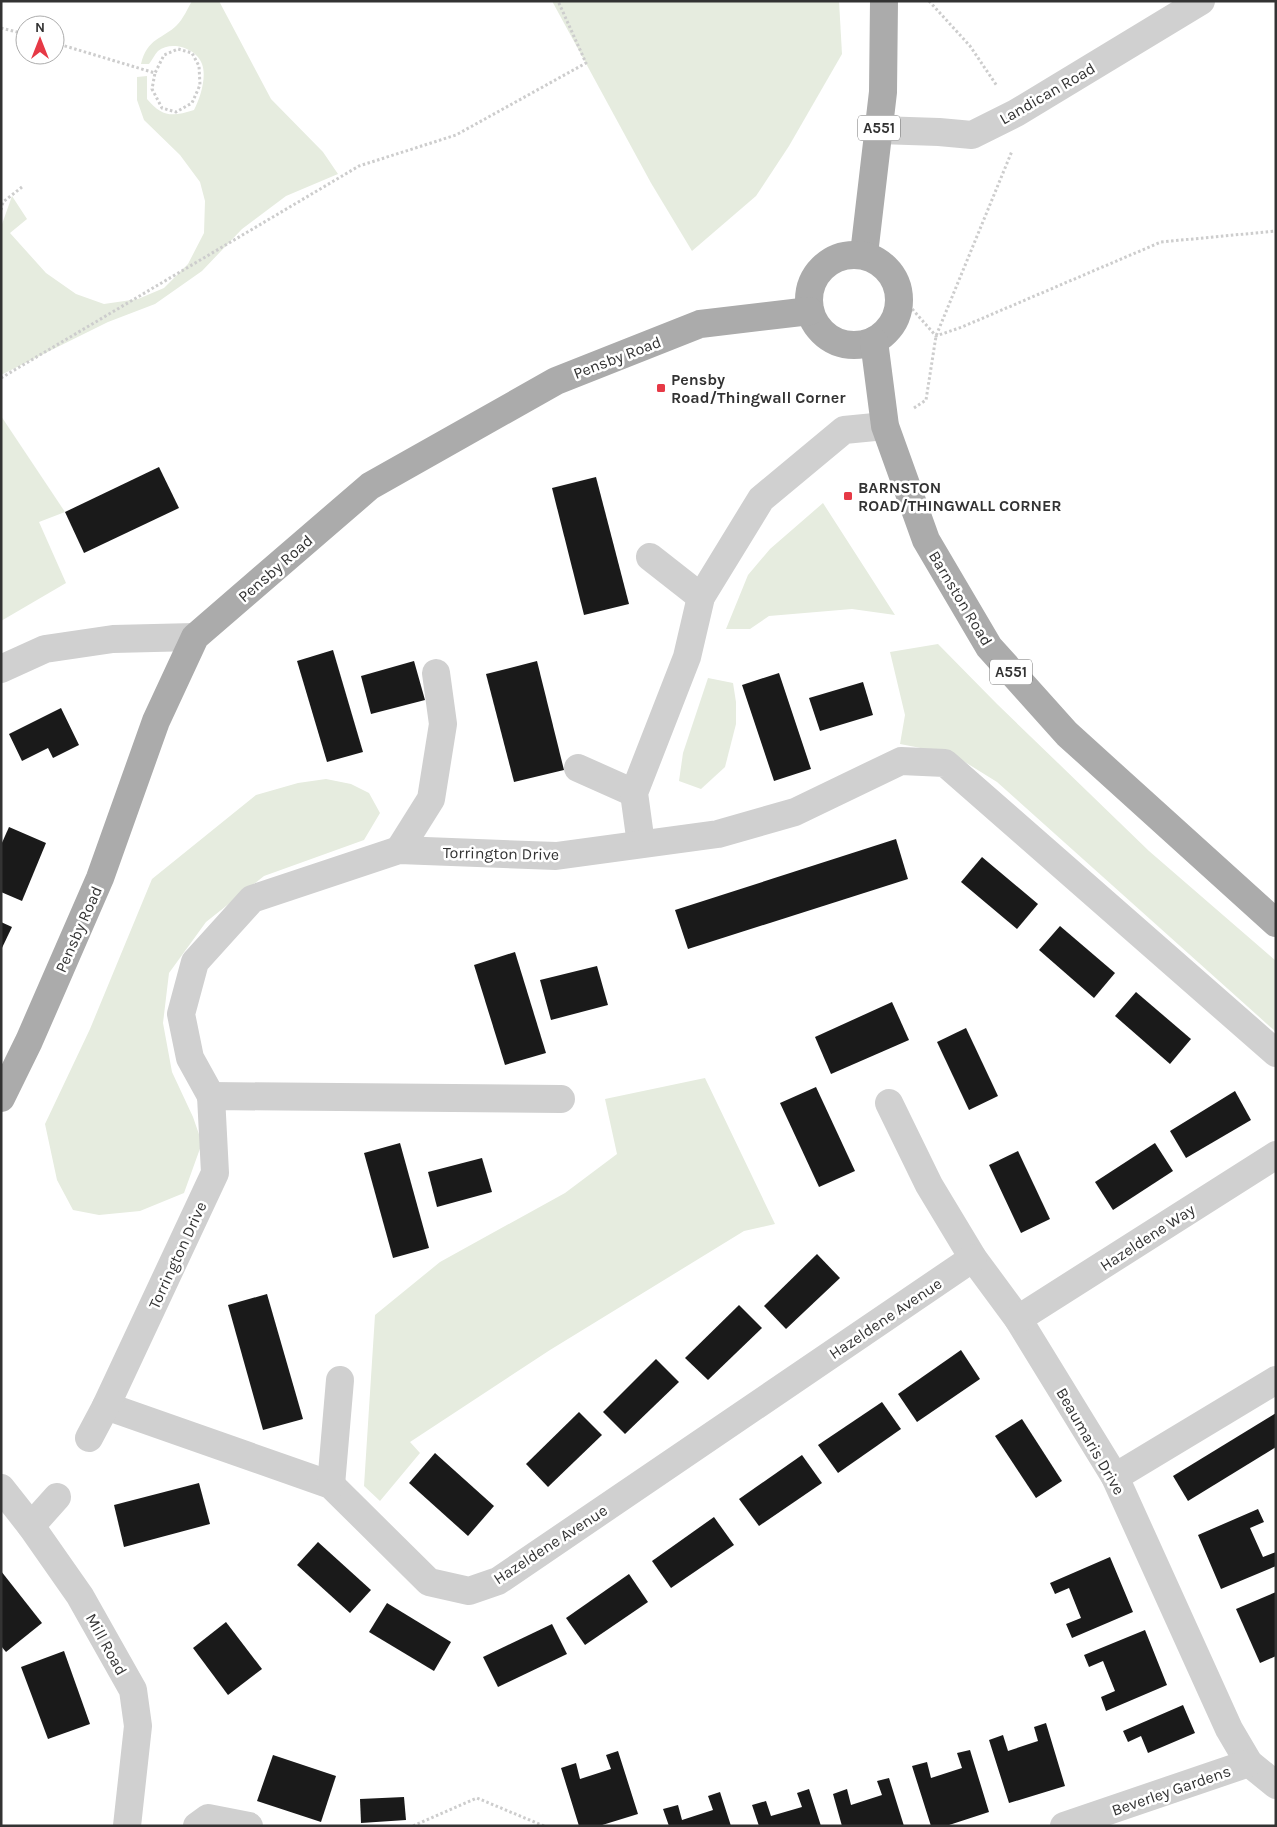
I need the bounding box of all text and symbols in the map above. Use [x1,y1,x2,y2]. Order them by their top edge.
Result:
north arrow [15,15,65,65]
text: N [35,19,45,36]
street label: Landican Road [996,58,1099,129]
road number: A551 [858,116,900,140]
street label: Pensby Road [571,332,664,383]
place label: Pensby Road/Thingwall Corner [671,370,846,407]
marker: Pensby Road/Thingwall Corner [655,382,667,394]
place label: BARNSTON ROAD/THINGWALL CORNER [858,478,1062,515]
marker: BARNSTON ROAD/THINGWALL CORNER [842,490,854,502]
street label: Pensby Road [234,531,317,606]
street label: Barnston Road [925,547,996,649]
road number: A551 [990,660,1032,684]
street label: Torrington Drive [443,843,559,864]
street label: Pensby Road [51,883,106,975]
street label: Torrington Drive [144,1199,211,1312]
street label: Hazeldene Way [1096,1199,1199,1275]
street label: Hazeldene Avenue [825,1274,945,1363]
street label: Beaumaris Drive [1052,1384,1129,1498]
street label: Hazeldene Avenue [490,1501,611,1588]
street label: Mill Road [82,1610,131,1679]
street label: Beverley Gardens [1109,1761,1233,1820]

